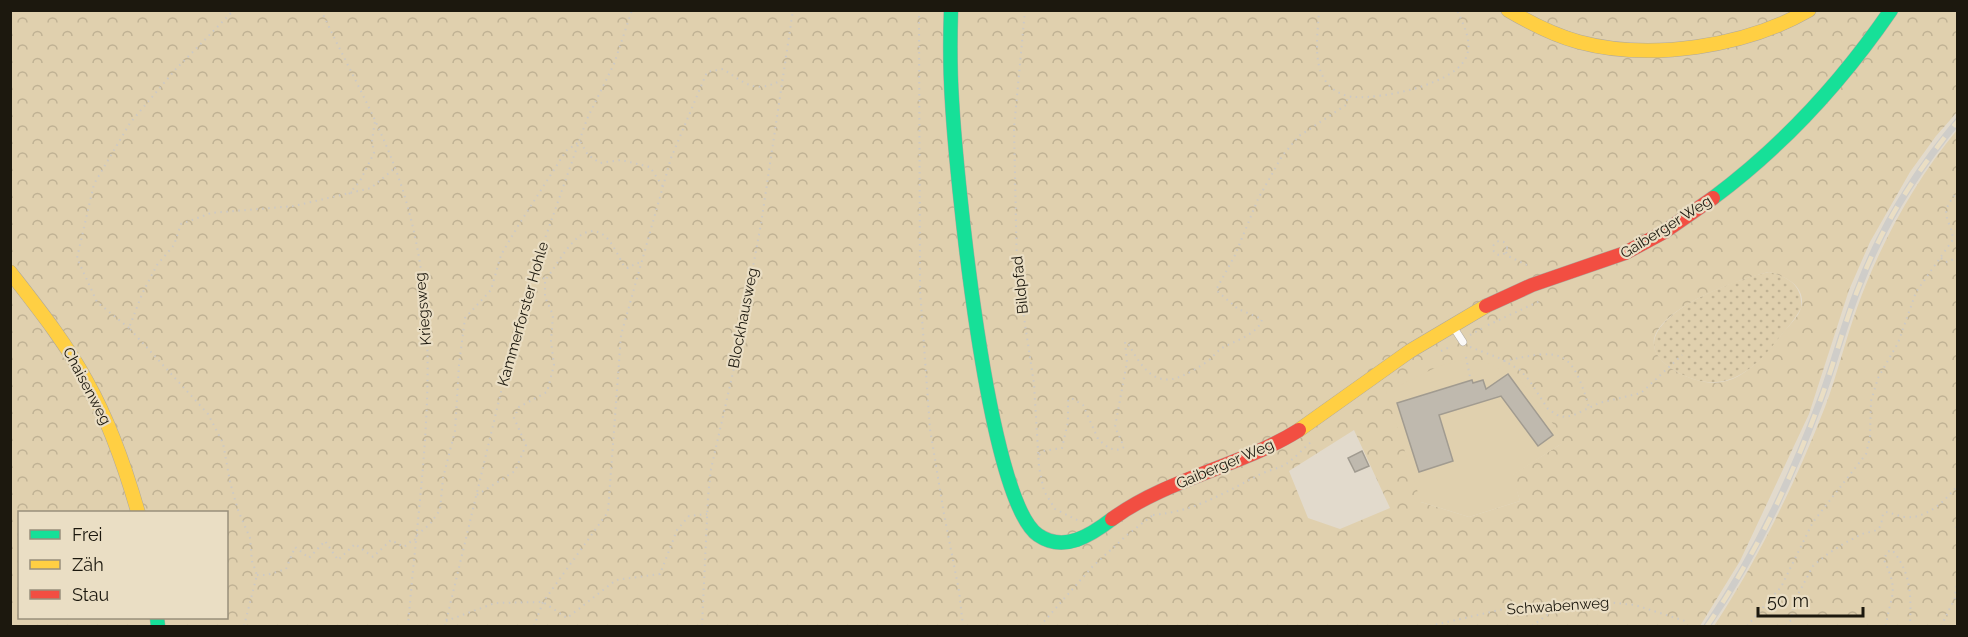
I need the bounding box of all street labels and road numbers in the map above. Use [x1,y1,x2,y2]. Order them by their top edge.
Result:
street label: Gaiberger Weg [1617,192,1715,262]
street label: Kammerforster Hohle [494,239,552,388]
street label: Bildpfad [1008,255,1032,315]
street label: Blockhausweg [724,266,762,370]
street label: Kriegsweg [411,272,435,346]
street label: Chaisenweg [59,344,115,428]
street label: Gaiberger Weg [1173,435,1277,493]
street label: Schwabenweg [1506,593,1610,619]

